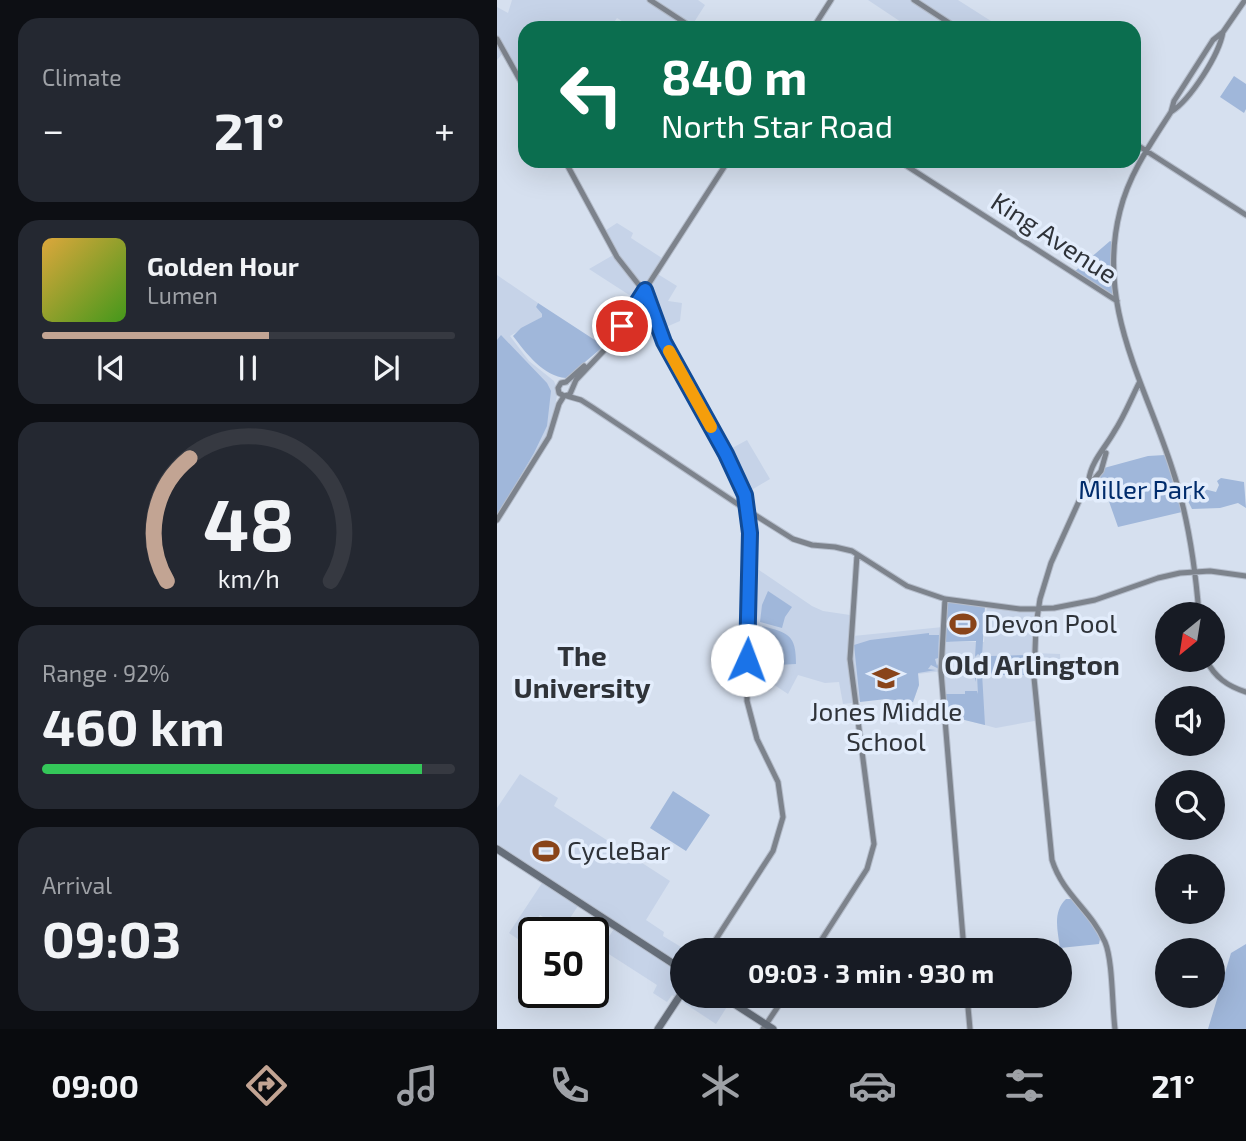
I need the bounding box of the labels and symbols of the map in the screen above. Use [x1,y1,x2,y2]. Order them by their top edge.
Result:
street label: King Avenue [986,185,1124,289]
pin [592,296,652,356]
park label: Miller Park [1078,473,1206,504]
north arrow [1155,602,1225,672]
place label: Devon Pool [984,607,1117,638]
sports icon: Devon Pool [948,609,978,639]
position arrow [710,623,784,697]
district label: The University [513,638,651,704]
district label: Old Arlington [944,647,1120,681]
school or university icon: Jones Middle School [871,663,901,693]
place label: Jones Middle School [810,695,962,756]
place label: CycleBar [567,834,670,865]
sports icon: CycleBar [531,836,561,866]
speed limit sign: 50 [518,917,609,1008]

